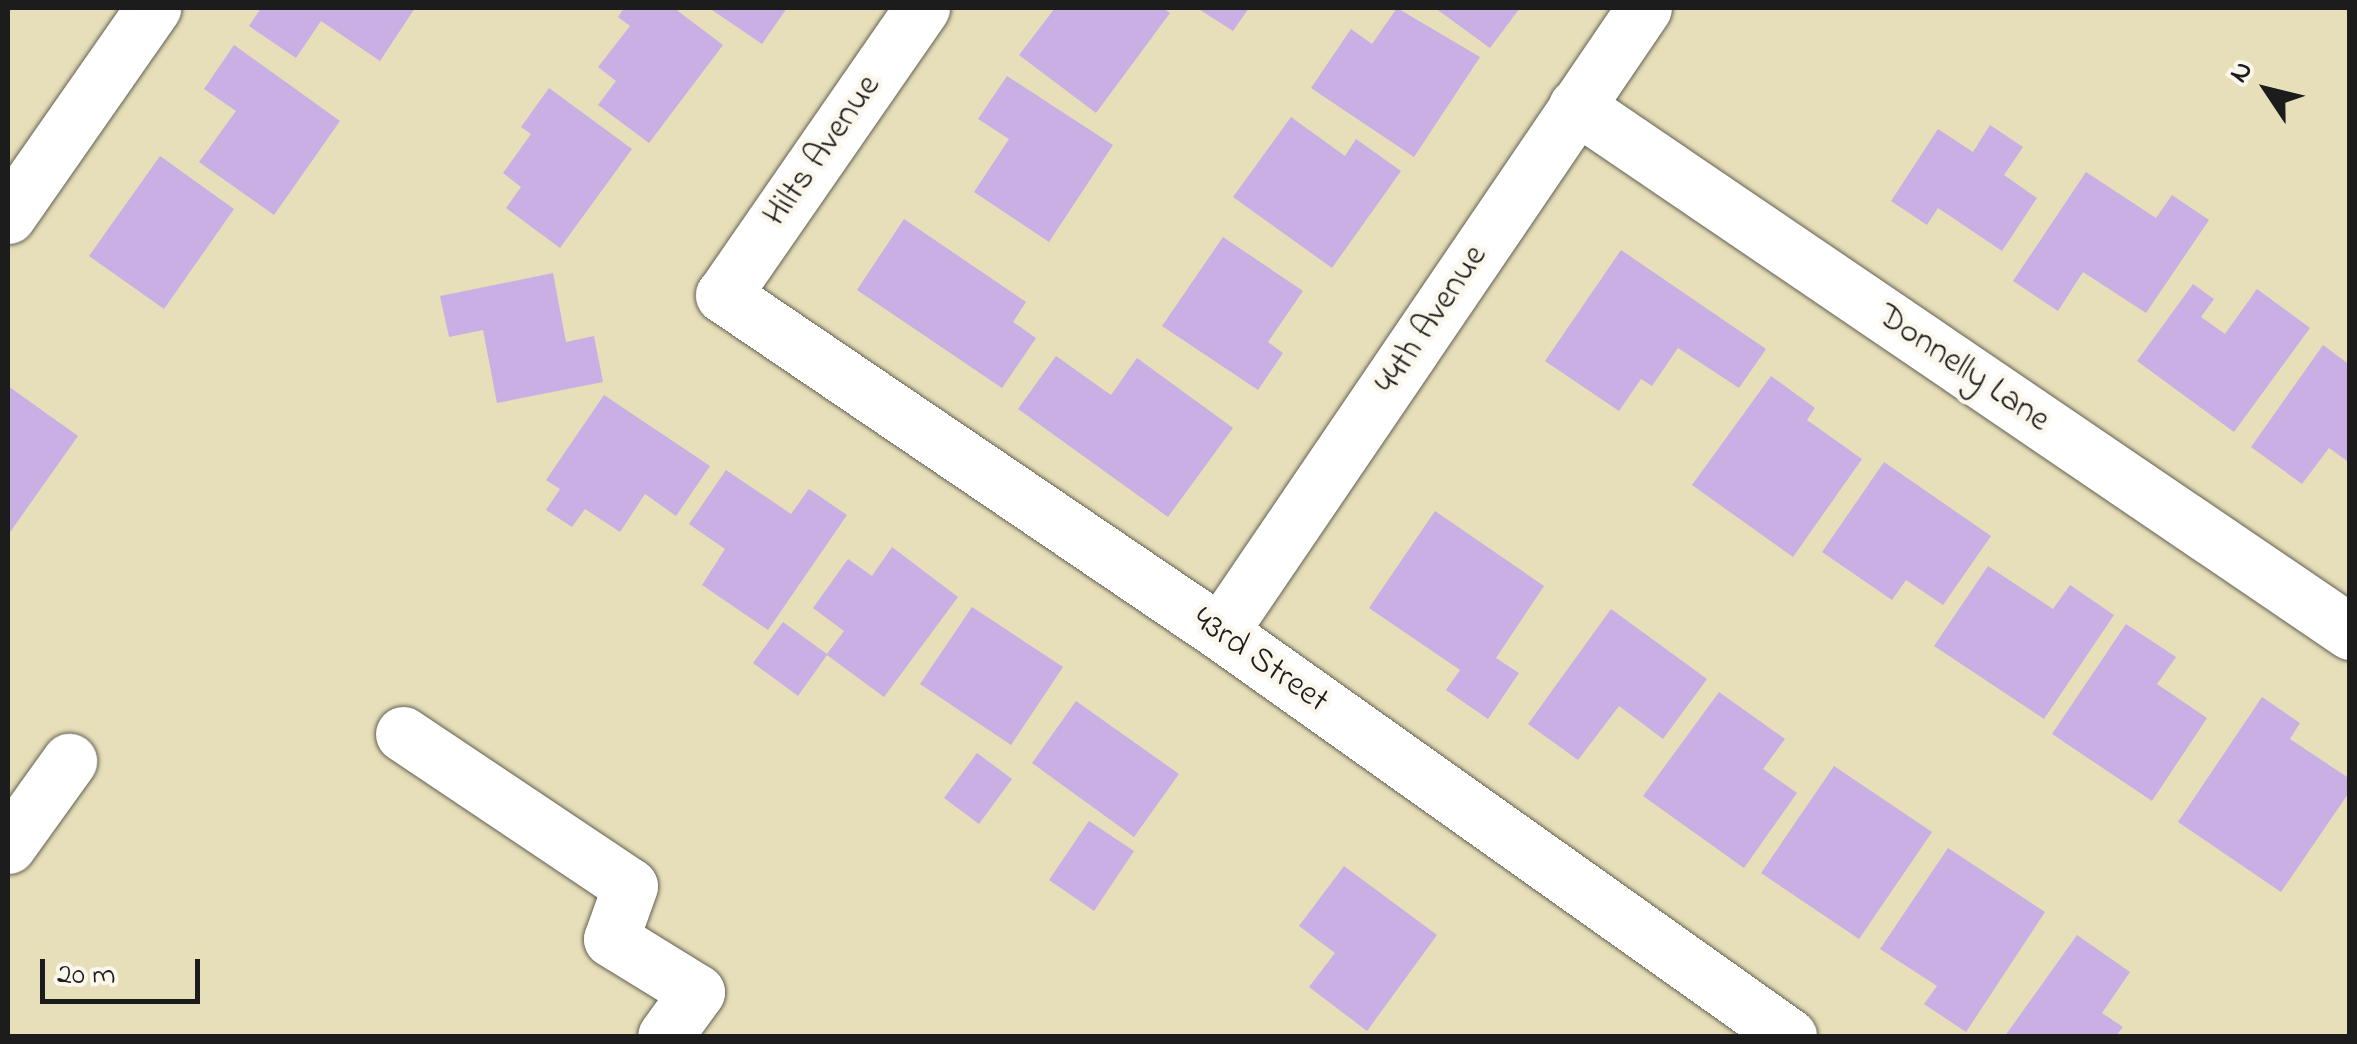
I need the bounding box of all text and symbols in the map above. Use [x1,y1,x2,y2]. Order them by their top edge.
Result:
north arrow [2217,40,2317,140]
text: N [2220,53,2264,92]
street label: Hilts Avenue [755,67,891,235]
street label: 44th Avenue [1367,238,1497,402]
street label: Donnelly Lane [1869,296,2057,442]
street label: 43rd Street [1184,599,1336,723]
scale bar [45,939,205,1001]
text: 20 m [57,954,116,998]

